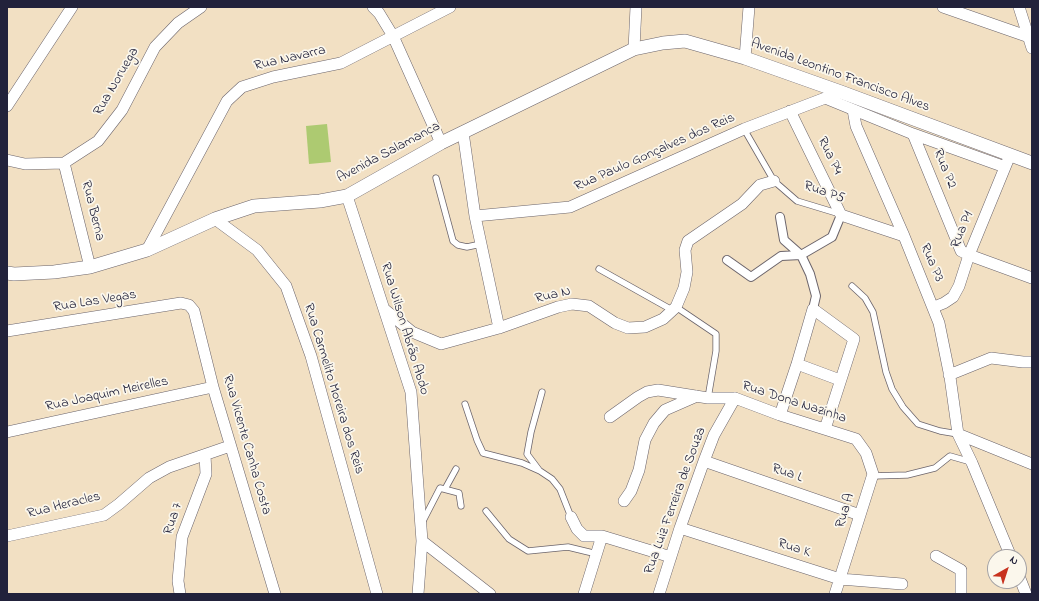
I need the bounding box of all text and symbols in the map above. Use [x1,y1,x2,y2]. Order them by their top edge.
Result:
street label: Avenida Leontino Francisco Alves [748,36,932,116]
street label: Rua Navarra [253,43,327,75]
street label: Rua Noruega [91,45,143,119]
street label: Rua Paulo Gonçalves dos Reis [572,110,738,196]
street label: Avenida Salamanca [334,119,444,187]
street label: Rua P4 [813,134,845,178]
street label: Rua P2 [929,147,959,191]
street label: Rua P5 [801,178,847,208]
street label: Rua Berna [76,179,108,243]
street label: Rua P1 [948,209,978,251]
street label: Rua P3 [915,241,947,285]
street label: Rua Wilson Abrão Abdo [376,261,432,397]
street label: Rua N [533,284,573,308]
street label: Rua Las Vegas [52,287,138,317]
street label: Rua Carmelito Moreira dos Reis [299,302,367,476]
street label: Rua Vicente Canha Costa [218,373,274,517]
street label: Rua Joaquim Meirelles [44,374,170,416]
street label: Rua Dona Nazinha [740,378,848,428]
street label: Rua Luiz Ferreira de Souza [642,425,710,577]
street label: Rua L [769,461,805,487]
street label: Rua Heracles [26,489,102,523]
street label: Rua A [833,492,859,530]
street label: Rua 7 [161,501,187,537]
street label: Rua K [775,536,813,562]
north arrow [987,549,1027,589]
text: N [1006,552,1022,569]

